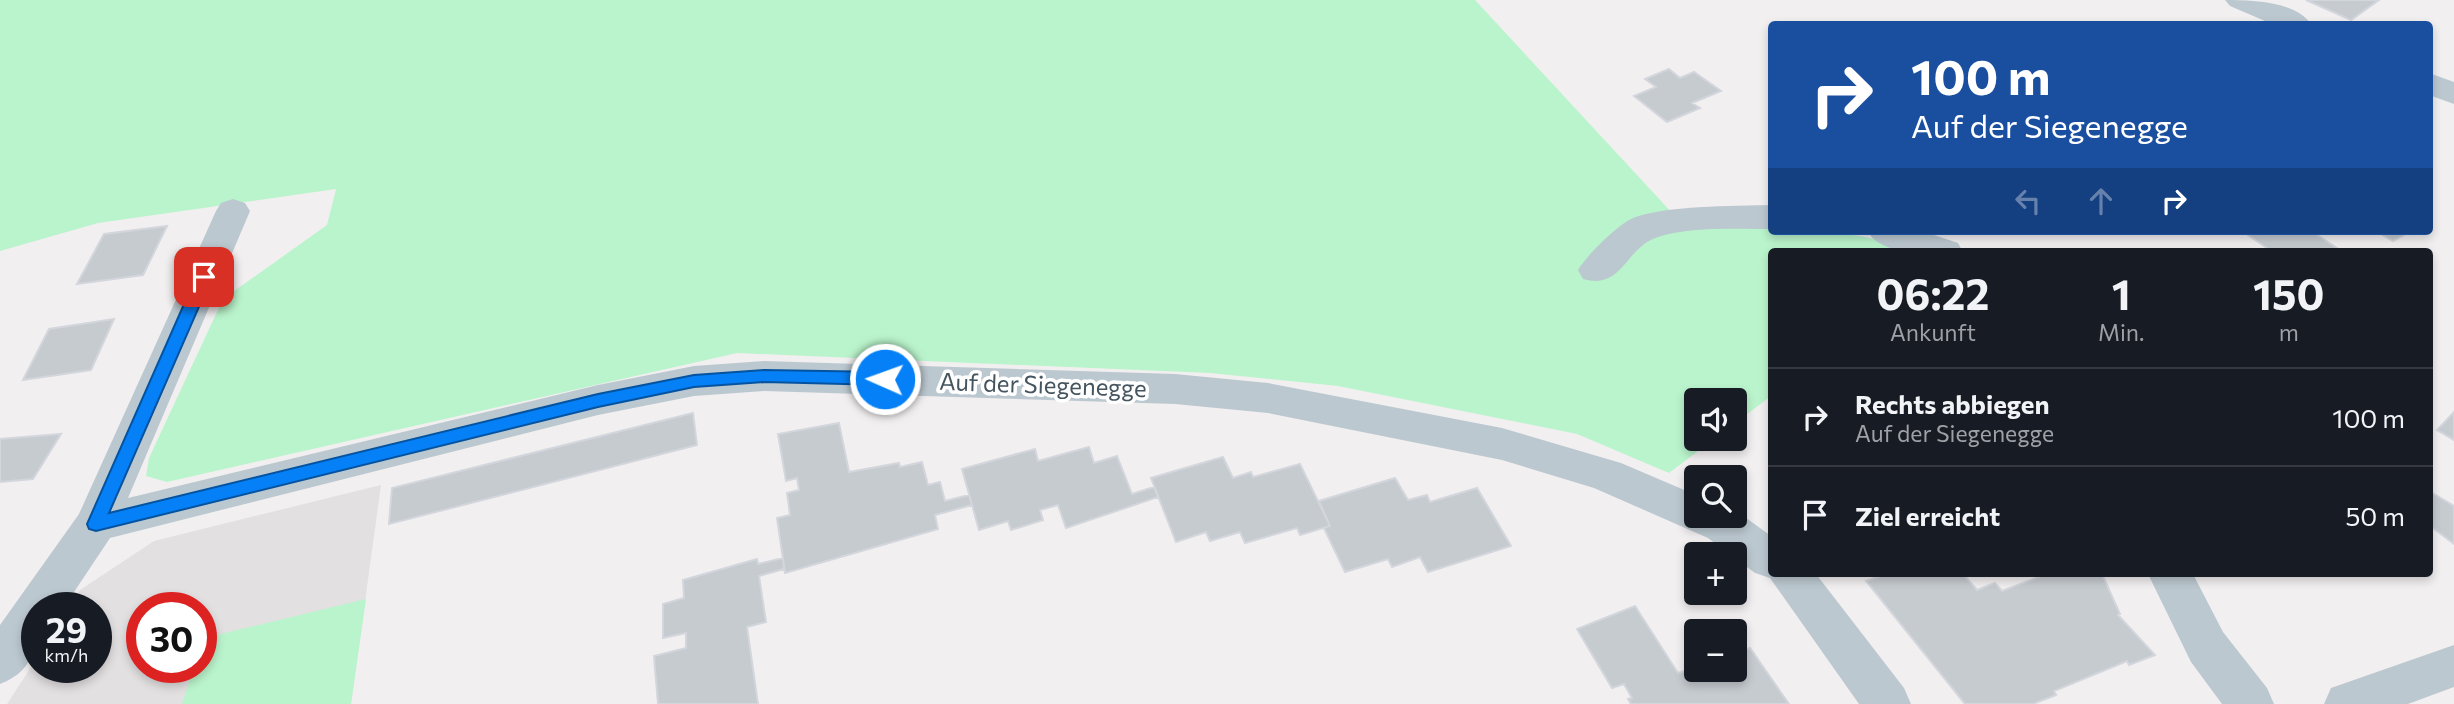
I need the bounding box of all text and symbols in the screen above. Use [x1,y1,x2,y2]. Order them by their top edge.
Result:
text: 100 m [1911,45,2050,105]
icon: right [1796,49,1887,140]
text: Auf der Siegenegge [1911,105,2188,145]
icon: left [2009,182,2047,220]
icon: ahead [2082,182,2120,220]
icon: right [2155,182,2193,220]
pin [174,247,234,307]
icon: arrive [185,258,223,296]
text: 06:22 [1877,267,1989,319]
text: 1 [2112,267,2131,319]
text: 150 [2253,267,2324,319]
text: Ankunft [1890,318,1976,346]
text: Min. [2098,318,2144,346]
text: m [2279,318,2299,346]
position arrow [848,342,922,416]
street label: Auf der Siegenegge [939,366,1147,402]
map controls [1684,388,1747,682]
button: sound [1684,388,1747,451]
text: Rechts abbiegen [1855,388,2050,419]
icon: right [1796,398,1834,436]
text: 100 m [2332,402,2405,433]
text: Auf der Siegenegge [1855,419,2054,447]
button: search [1684,465,1747,528]
icon: arrive [1796,496,1834,534]
text: Ziel erreicht [1855,500,2000,531]
text: 50 m [2345,500,2405,531]
button: + [1684,542,1747,605]
speed limit sign: 30 [126,592,217,683]
text: 29 [46,607,87,650]
button: − [1684,619,1747,682]
text: km/h [45,644,88,666]

